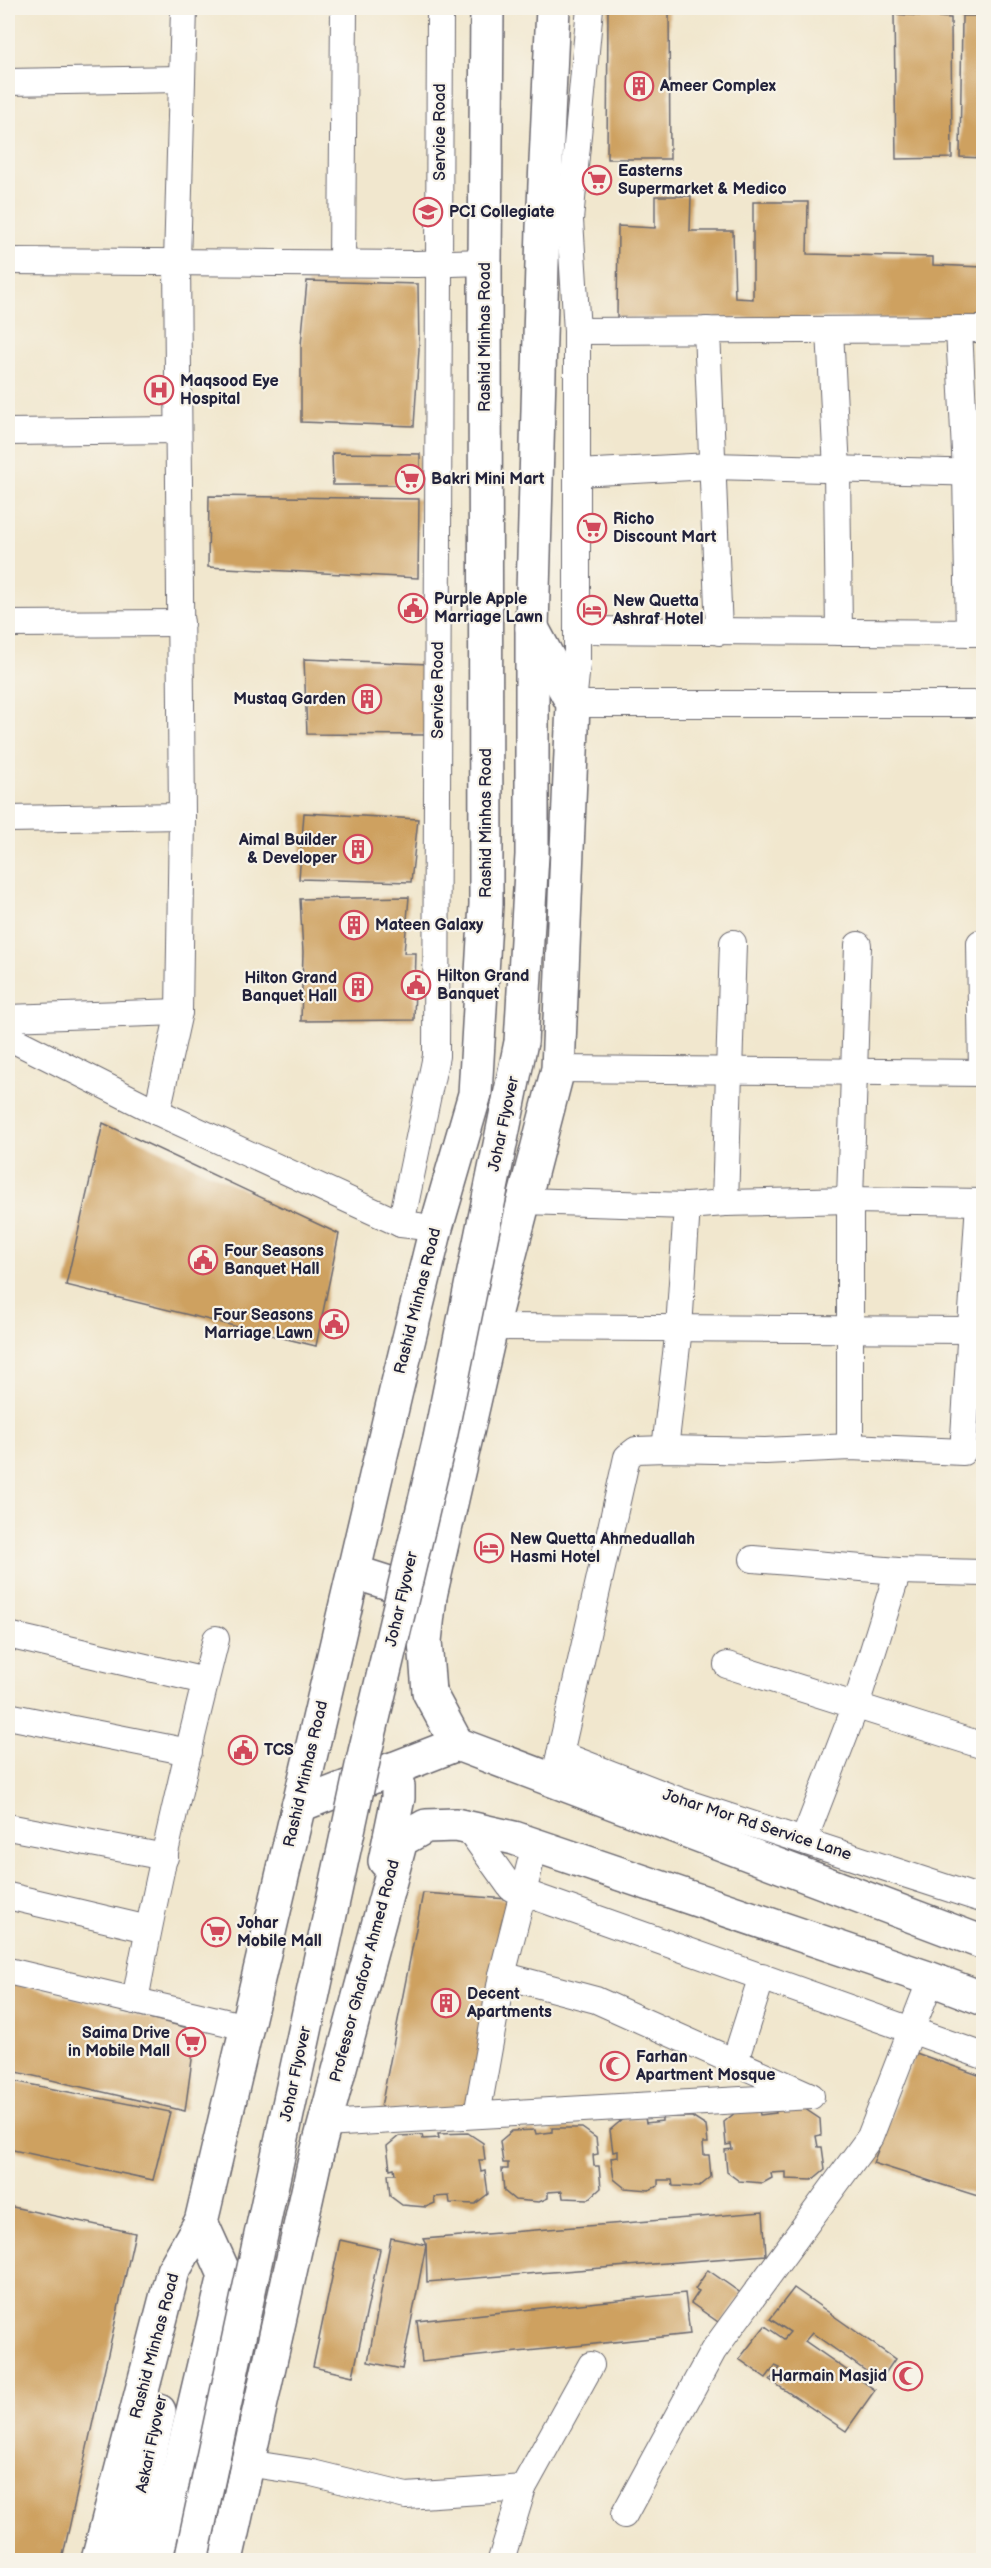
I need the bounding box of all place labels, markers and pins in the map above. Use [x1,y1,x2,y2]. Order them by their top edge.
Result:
building icon: Ameer Complex [623,70,655,102]
place label: Ameer Complex [659,77,776,96]
place label: Easterns Supermarket & Medico [618,162,787,199]
supermarket icon: Easterns Supermarket & Medico [581,164,613,196]
school or university icon: PCI Collegiate [412,196,444,228]
place label: PCI Collegiate [449,203,554,222]
place label: Maqsood Eye Hospital [180,372,279,409]
hospital icon: Maqsood Eye Hospital [143,374,175,406]
supermarket icon: Bakri Mini Mart [394,463,426,495]
place label: Bakri Mini Mart [431,470,545,489]
place label: Richo Discount Mart [613,510,717,547]
supermarket icon: Richo Discount Mart [576,512,608,544]
place label: Purple Apple Marriage Lawn [434,590,543,627]
public building icon: Purple Apple Marriage Lawn [397,592,429,624]
place label: New Quetta Ashraf Hotel [612,592,704,629]
hotel icon: New Quetta Ashraf Hotel [576,594,608,626]
building icon: Mustaq Garden [351,683,383,715]
place label: Mustaq Garden [233,690,346,709]
place label: Aimal Builder & Developer [238,831,338,868]
building icon: Aimal Builder & Developer [342,833,374,865]
building icon: Mateen Galaxy [338,909,370,941]
place label: Mateen Galaxy [375,916,484,935]
place label: Hilton Grand Banquet [437,967,529,1004]
place label: Hilton Grand Banquet Hall [242,969,337,1006]
public building icon: Hilton Grand Banquet [400,969,432,1001]
building icon: Hilton Grand Banquet Hall [342,971,374,1003]
place label: Four Seasons Banquet Hall [224,1242,324,1279]
public building icon: Four Seasons Banquet Hall [187,1244,219,1276]
place label: Four Seasons Marriage Lawn [204,1306,313,1343]
public building icon: Four Seasons Marriage Lawn [318,1308,350,1340]
place label: New Quetta Ahmeduallah Hasmi Hotel [510,1530,695,1567]
hotel icon: New Quetta Ahmeduallah Hasmi Hotel [473,1532,505,1564]
public building icon: TCS [227,1734,259,1766]
place label: TCS [264,1741,294,1760]
place label: Johar Mobile Mall [237,1914,322,1951]
supermarket icon: Johar Mobile Mall [200,1916,232,1948]
place label: Decent Apartments [466,1985,552,2022]
building icon: Decent Apartments [430,1987,462,2019]
place label: Saima Drive in Mobile Mall [68,2024,170,2061]
supermarket icon: Saima Drive in Mobile Mall [175,2026,207,2058]
place label: Farhan Apartment Mosque [635,2048,775,2085]
mosque icon: Farhan Apartment Mosque [599,2050,631,2082]
mosque icon: Harmain Masjid [892,2360,924,2392]
place label: Harmain Masjid [771,2367,887,2386]

